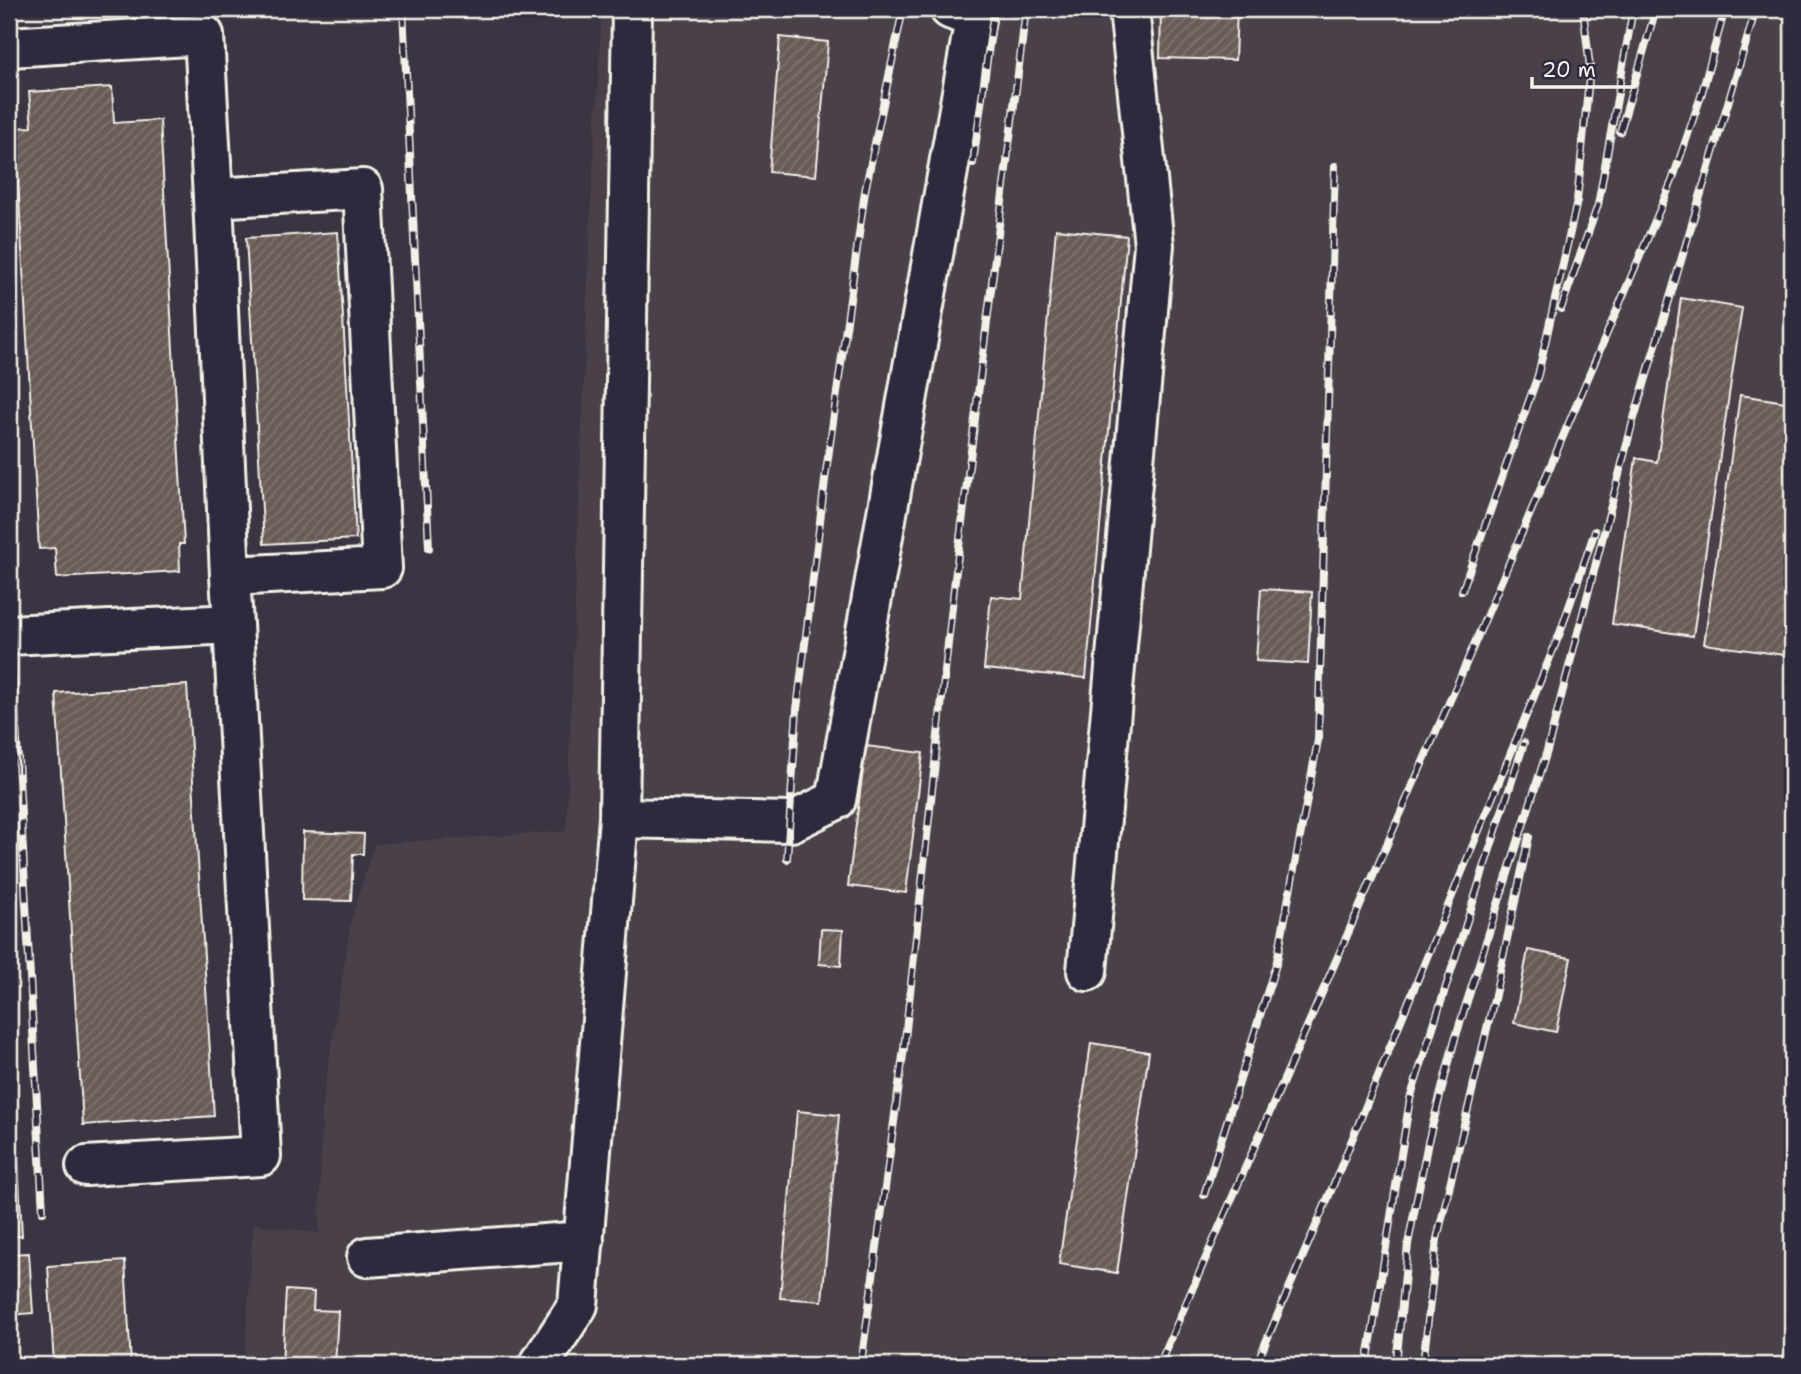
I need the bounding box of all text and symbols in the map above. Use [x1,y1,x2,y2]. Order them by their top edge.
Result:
scale bar [1532,46,1633,90]
text: 20 m [1542,56,1596,84]

